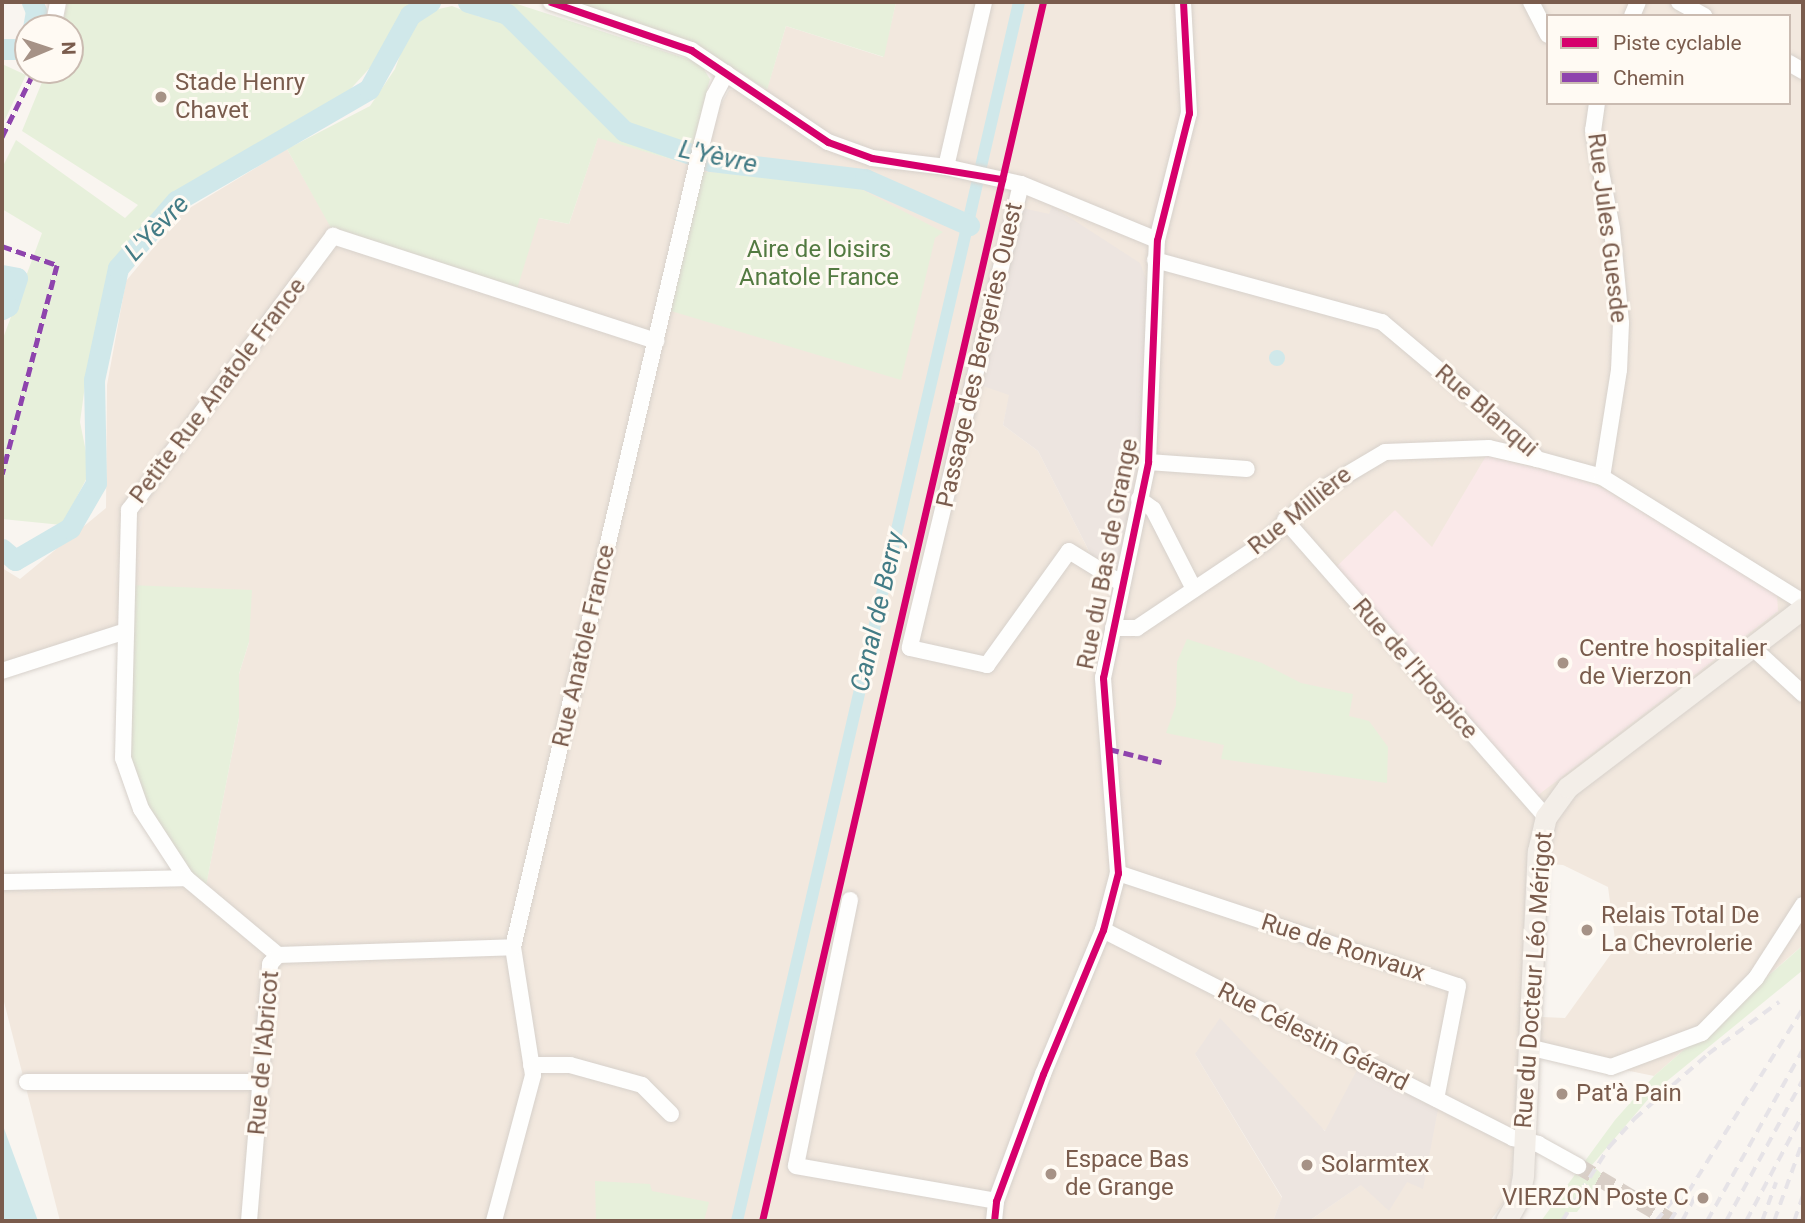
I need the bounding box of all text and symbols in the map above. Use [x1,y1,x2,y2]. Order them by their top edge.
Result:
north arrow [14,14,84,84]
legend [1546,14,1791,105]
text: Piste cyclable [1613,31,1742,55]
text: N [57,41,80,55]
text: Chemin [1613,66,1685,90]
place label: Stade Henry Chavet [175,69,305,125]
marker: Stade Henry Chavet [153,89,169,105]
street label: Rue Jules Guesde [1581,131,1633,325]
water label: L'Yèvre [676,133,760,181]
water label: L'Yèvre [118,189,196,267]
street label: Passage des Bergeries Ouest [931,200,1029,510]
park label: Aire de loisirs Anatole France [739,236,899,292]
street label: Petite Rue Anatole France [124,273,312,509]
street label: Rue Blanqui [1429,359,1543,463]
street label: Rue du Bas de Grange [1071,436,1145,672]
street label: Rue Millière [1243,461,1357,561]
water label: Canal de Berry [845,529,911,695]
street label: Rue Anatole France [547,542,621,750]
street label: Rue de l'Hospice [1346,593,1484,745]
place label: Centre hospitalier de Vierzon [1579,635,1767,691]
marker: Centre hospitalier de Vierzon [1553,653,1573,673]
street label: Rue du Docteur Léo Mérigot [1509,831,1559,1129]
place label: Relais Total De La Chevrolerie [1601,902,1760,958]
street label: Rue de Ronvaux [1258,908,1428,988]
marker: Relais Total De La Chevrolerie [1579,922,1595,938]
street label: Rue de l'Abricot [242,970,286,1136]
street label: Rue Célestin Gérard [1213,976,1413,1098]
place label: Pat'à Pain [1576,1080,1682,1108]
marker: Pat'à Pain [1554,1086,1570,1102]
place label: Espace Bas de Grange [1065,1146,1189,1202]
place label: Solarmtex [1321,1151,1429,1179]
marker: Solarmtex [1299,1157,1315,1173]
marker: Espace Bas de Grange [1043,1166,1059,1182]
place label: VIERZON Poste C [1502,1184,1689,1212]
marker: VIERZON Poste C [1695,1190,1711,1206]

